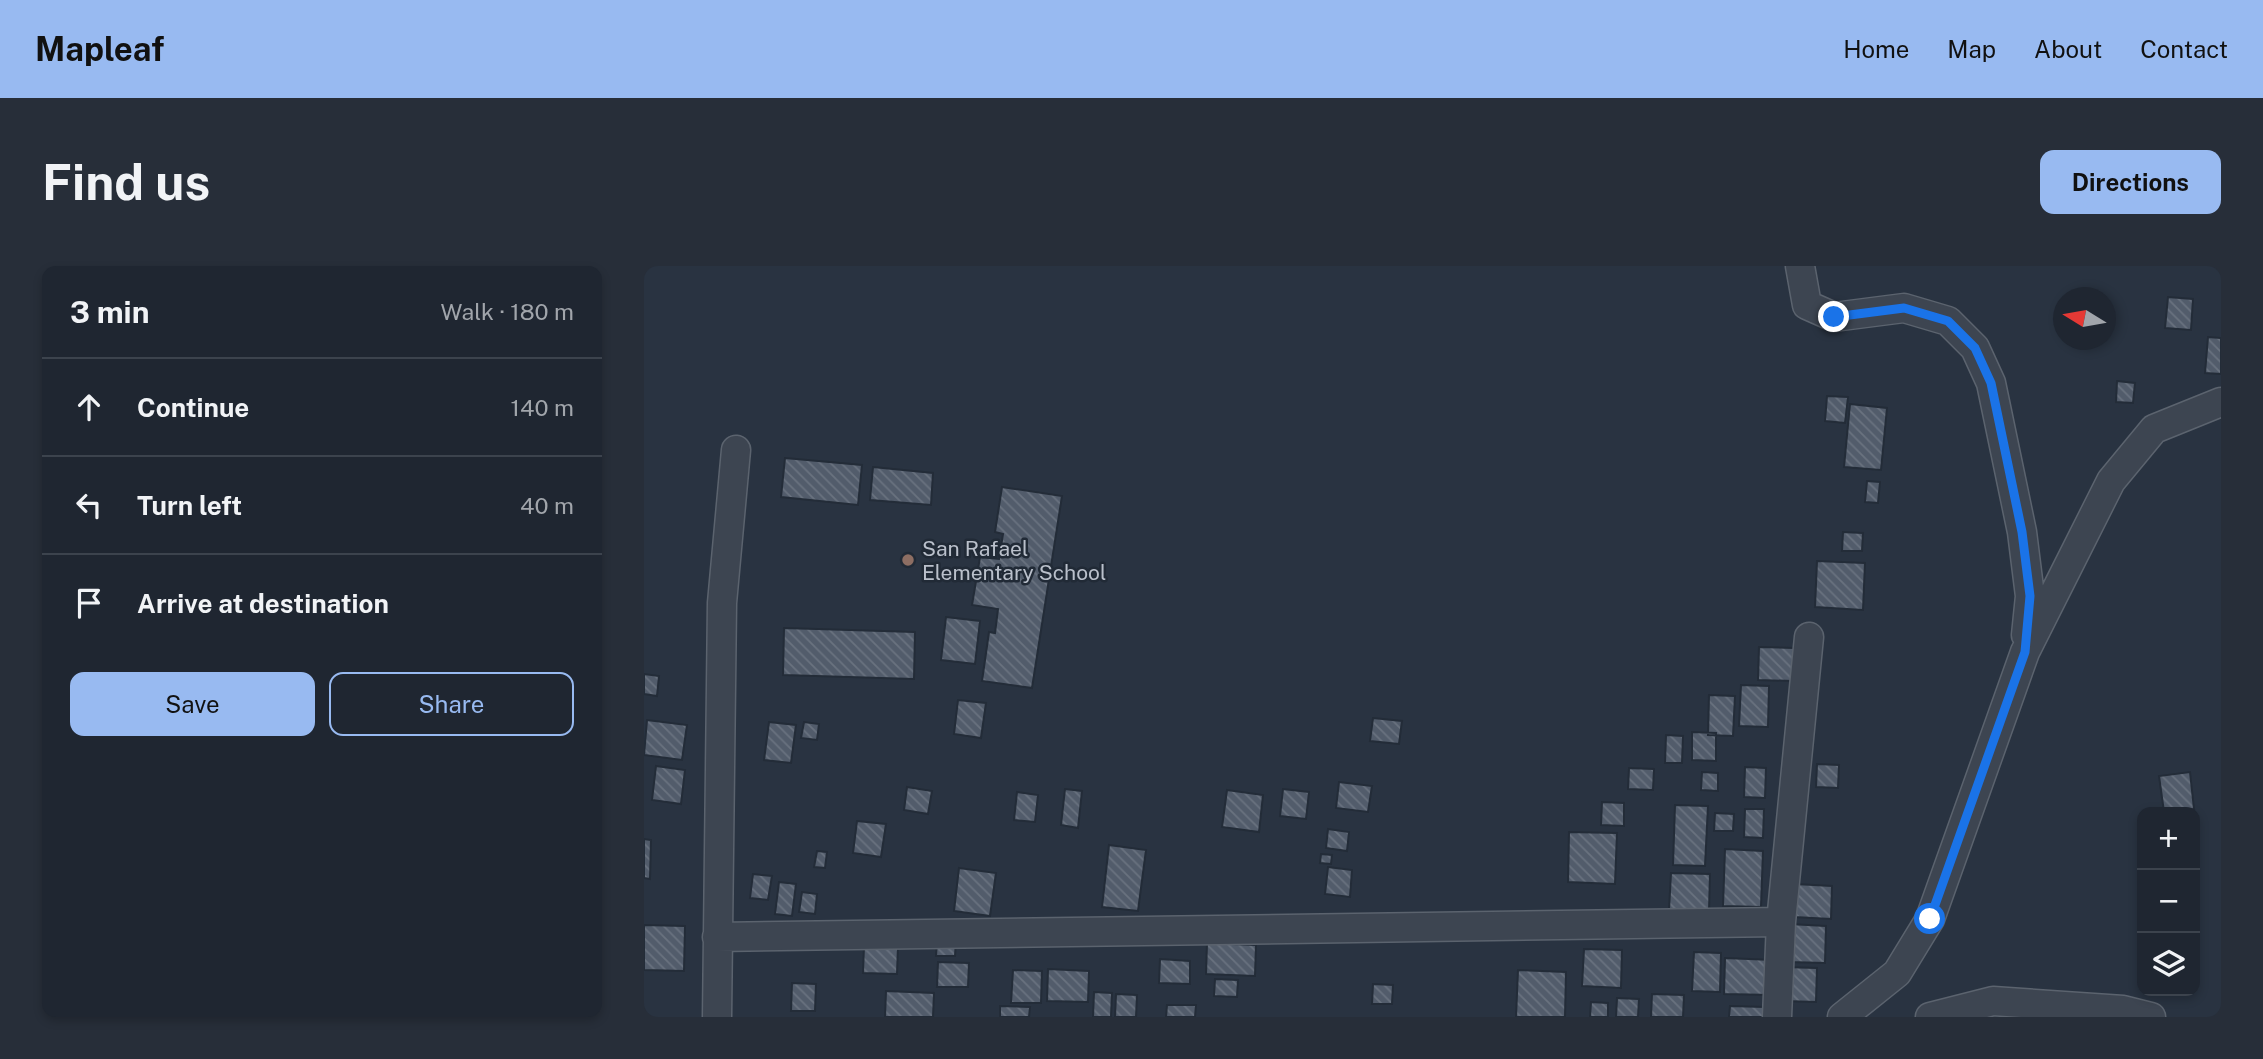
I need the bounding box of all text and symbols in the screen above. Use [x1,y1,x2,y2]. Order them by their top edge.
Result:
text: Mapleaf [35,30,164,68]
text: Home [1843,35,1909,63]
text: Map [1947,35,1996,63]
text: About [2034,35,2102,63]
text: Contact [2140,35,2228,63]
button: Directions [2040,150,2221,214]
text: Find us [42,153,210,211]
north arrow [2053,287,2116,350]
text: 3 min [70,294,149,330]
text: Walk · 180 m [441,298,574,325]
route end [1818,301,1849,332]
icon: ahead [70,388,108,426]
text: Continue [137,392,249,423]
text: 140 m [511,394,574,421]
icon: left [70,486,108,524]
text: Turn left [137,490,242,521]
text: 40 m [520,492,574,519]
place label: San Rafael Elementary School [922,536,1106,585]
marker: San Rafael Elementary School [900,552,916,568]
icon: arrive [70,584,108,622]
text: Arrive at destination [137,588,389,619]
button: Save [70,672,315,736]
button: Share [329,672,574,736]
map controls [2137,807,2200,996]
button: + [2137,807,2200,870]
button: − [2137,870,2200,933]
route start [1914,903,1945,934]
button: layers [2137,933,2200,996]

